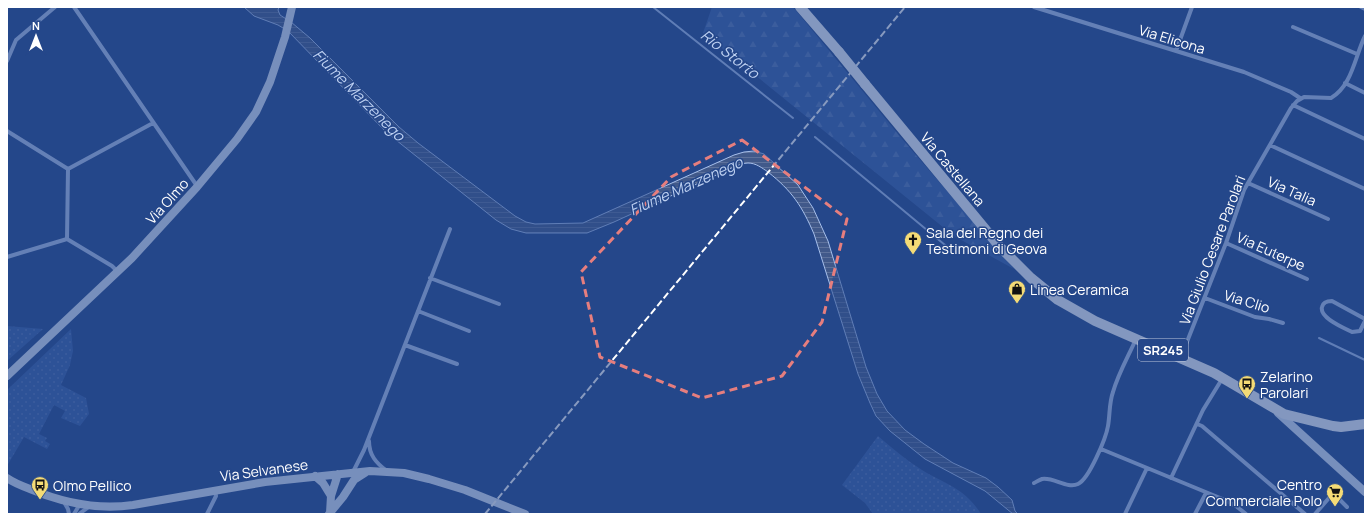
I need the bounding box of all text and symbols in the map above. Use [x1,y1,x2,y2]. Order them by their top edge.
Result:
north arrow [16,16,56,56]
text: N [32,18,40,33]
street label: Via Elicona [1136,20,1208,58]
water label: Rio Storto [696,25,764,84]
water label: Fiume Marzenego [308,44,410,146]
street label: Via Castellana [916,128,990,210]
water label: Fiume Marzenego [626,151,747,220]
street label: Via Giulio Cesare Parolari [1175,172,1249,328]
street label: Via Talia [1265,172,1319,210]
street label: Via Olmo [141,174,193,228]
place label: Sala del Regno dei Testimoni di Geova [926,223,1047,258]
street label: Via Euterpe [1234,227,1308,275]
church icon: Sala del Regno dei Testimoni di Geova [903,230,923,255]
shop icon: Linea Ceramica [1007,279,1027,304]
place label: Linea Ceramica [1030,280,1129,299]
street label: Via Clio [1222,285,1272,317]
road number: SR245 [1138,339,1188,361]
place label: Zelarino Parolari [1260,367,1313,402]
bus stop icon: Zelarino Parolari [1237,374,1257,399]
street label: Via Selvanese [219,454,309,486]
bus stop icon: Olmo Pellico [30,475,50,500]
place label: Centro Commerciale Polo [1206,475,1322,510]
place label: Olmo Pellico [53,476,132,495]
supermarket icon: Centro Commerciale Polo [1325,482,1345,507]

